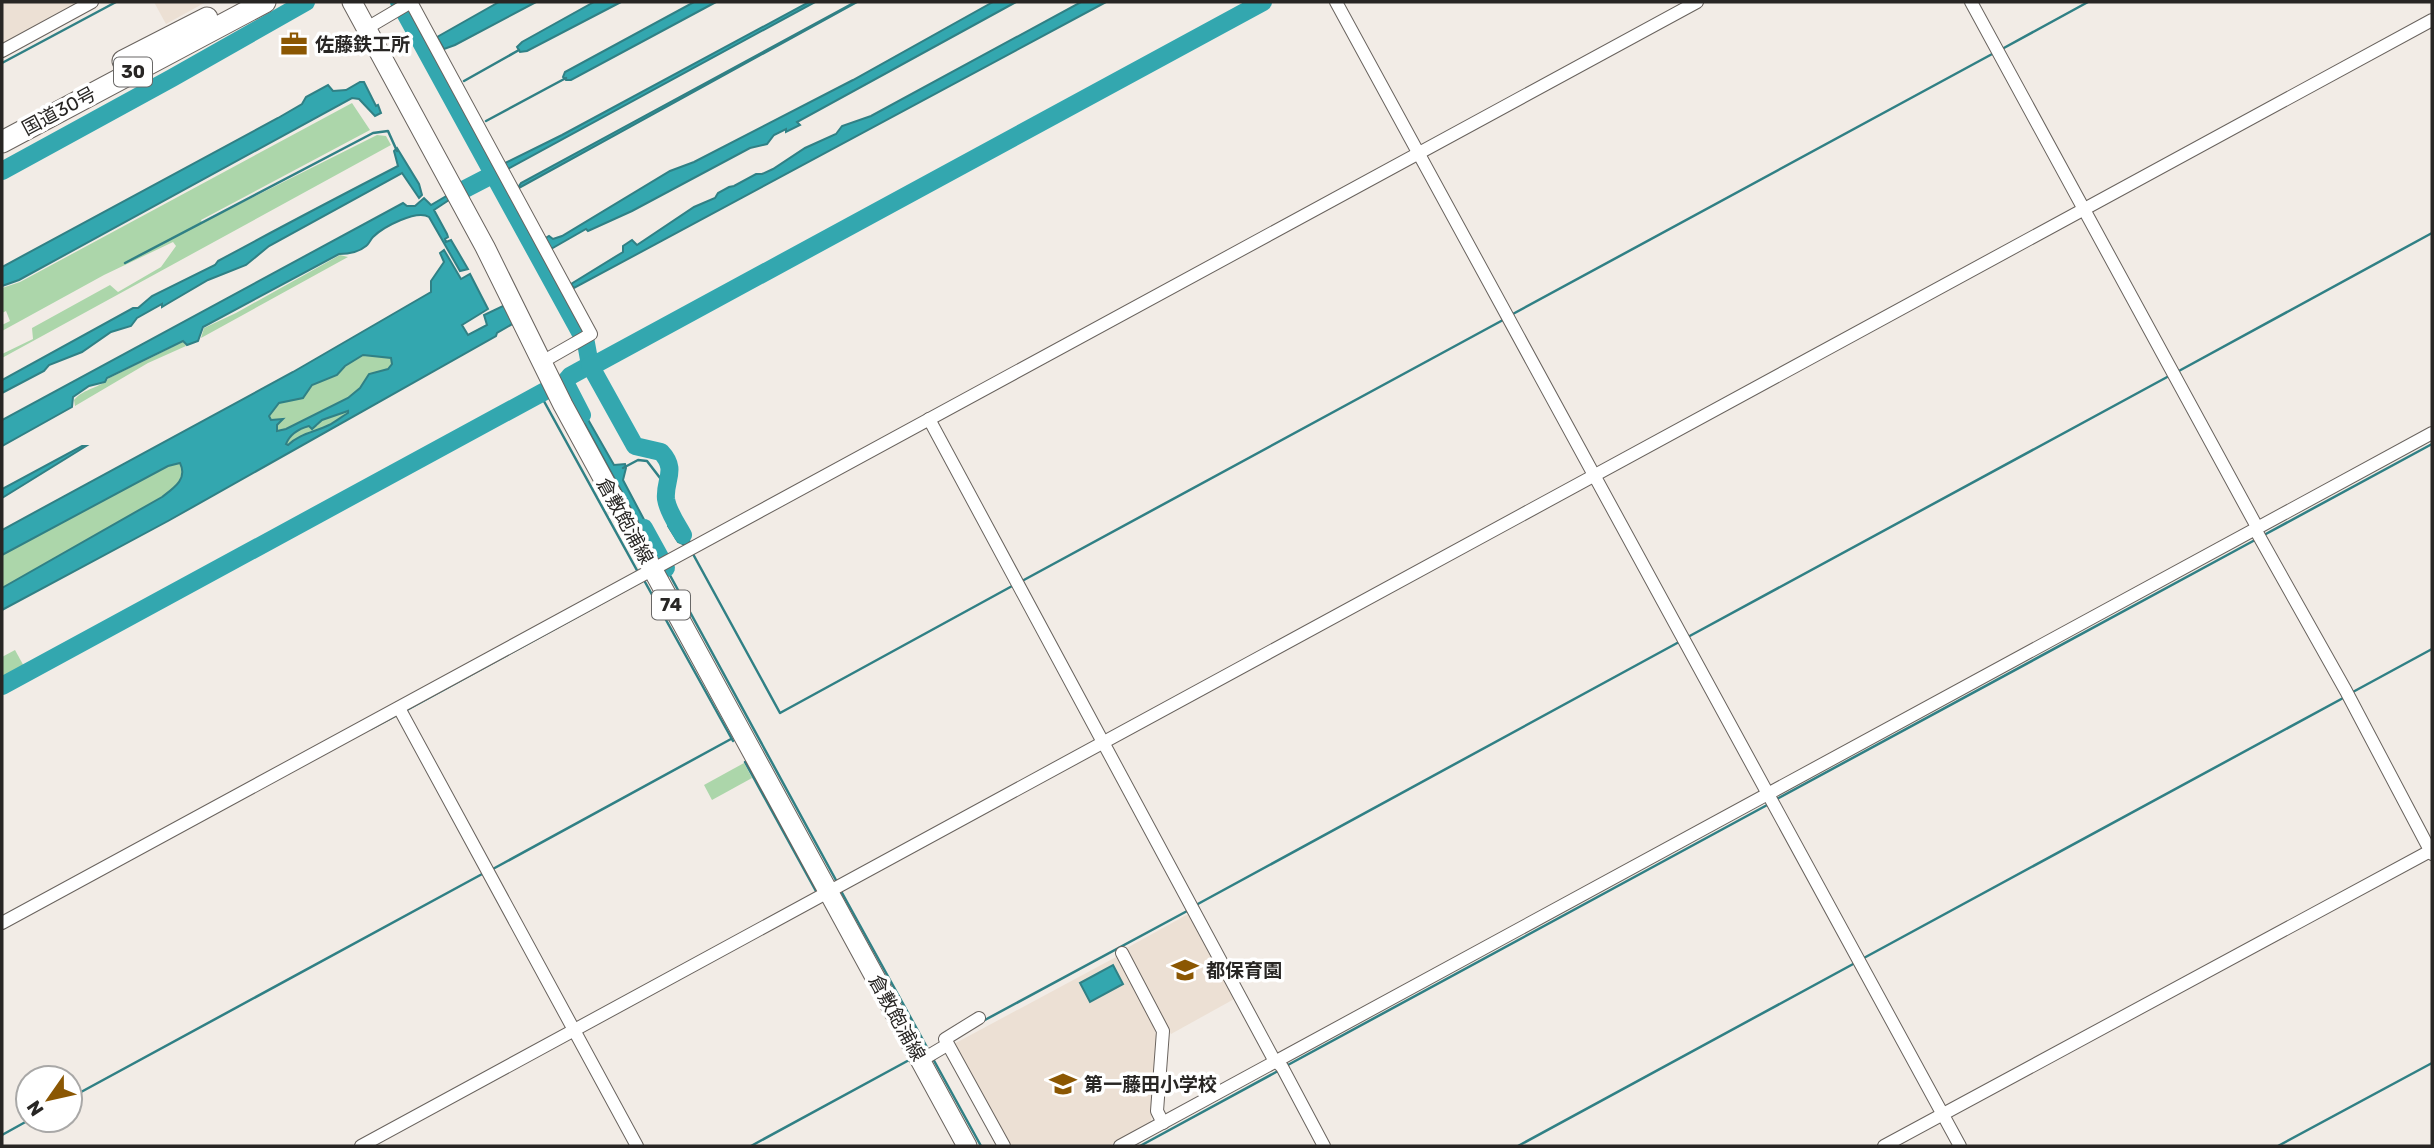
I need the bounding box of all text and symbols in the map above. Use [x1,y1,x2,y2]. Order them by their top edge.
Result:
office icon: 佐藤鉄工所 [279,29,309,59]
place label: 佐藤鉄工所 [315,33,410,56]
road number: 30 [114,58,152,86]
street label: 国道30号 [18,82,100,140]
street label: 倉敷飽浦線 [592,474,658,568]
road number: 74 [652,590,690,620]
school or university icon: 都保育園 [1170,955,1200,985]
place label: 都保育園 [1206,959,1282,982]
street label: 倉敷飽浦線 [864,971,930,1065]
north arrow [14,1064,84,1134]
school or university icon: 第一藤田小学校 [1048,1069,1078,1099]
place label: 第一藤田小学校 [1084,1073,1217,1096]
text: N [22,1096,49,1120]

